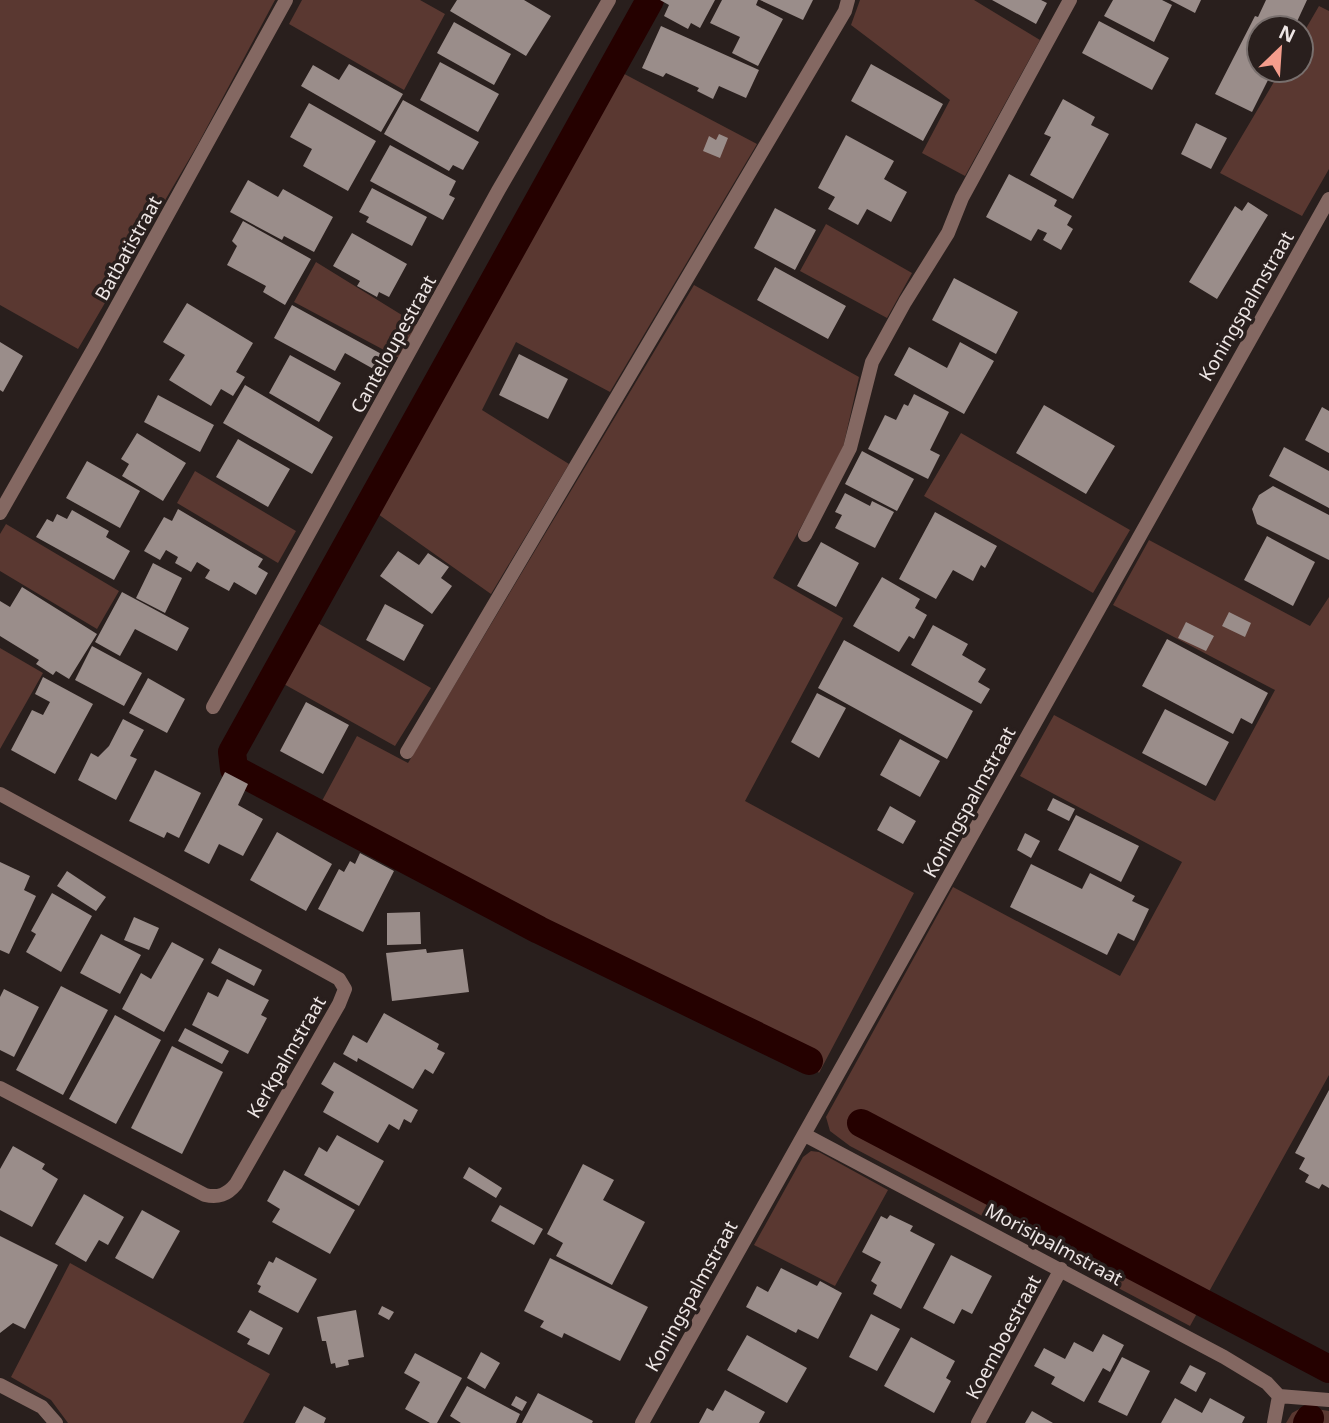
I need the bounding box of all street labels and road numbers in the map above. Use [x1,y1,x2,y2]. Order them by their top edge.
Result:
street label: Batbatistraat [89,191,167,305]
street label: Koningspalmstraat [1192,226,1300,386]
street label: Canteloupestraat [344,270,442,418]
street label: Koningspalmstraat [917,722,1021,882]
street label: Kerkpalmstraat [240,991,332,1123]
street label: Morisipalmstraat [981,1197,1127,1291]
street label: Koningspalmstraat [639,1216,743,1376]
street label: Koemboestraat [959,1270,1047,1404]

